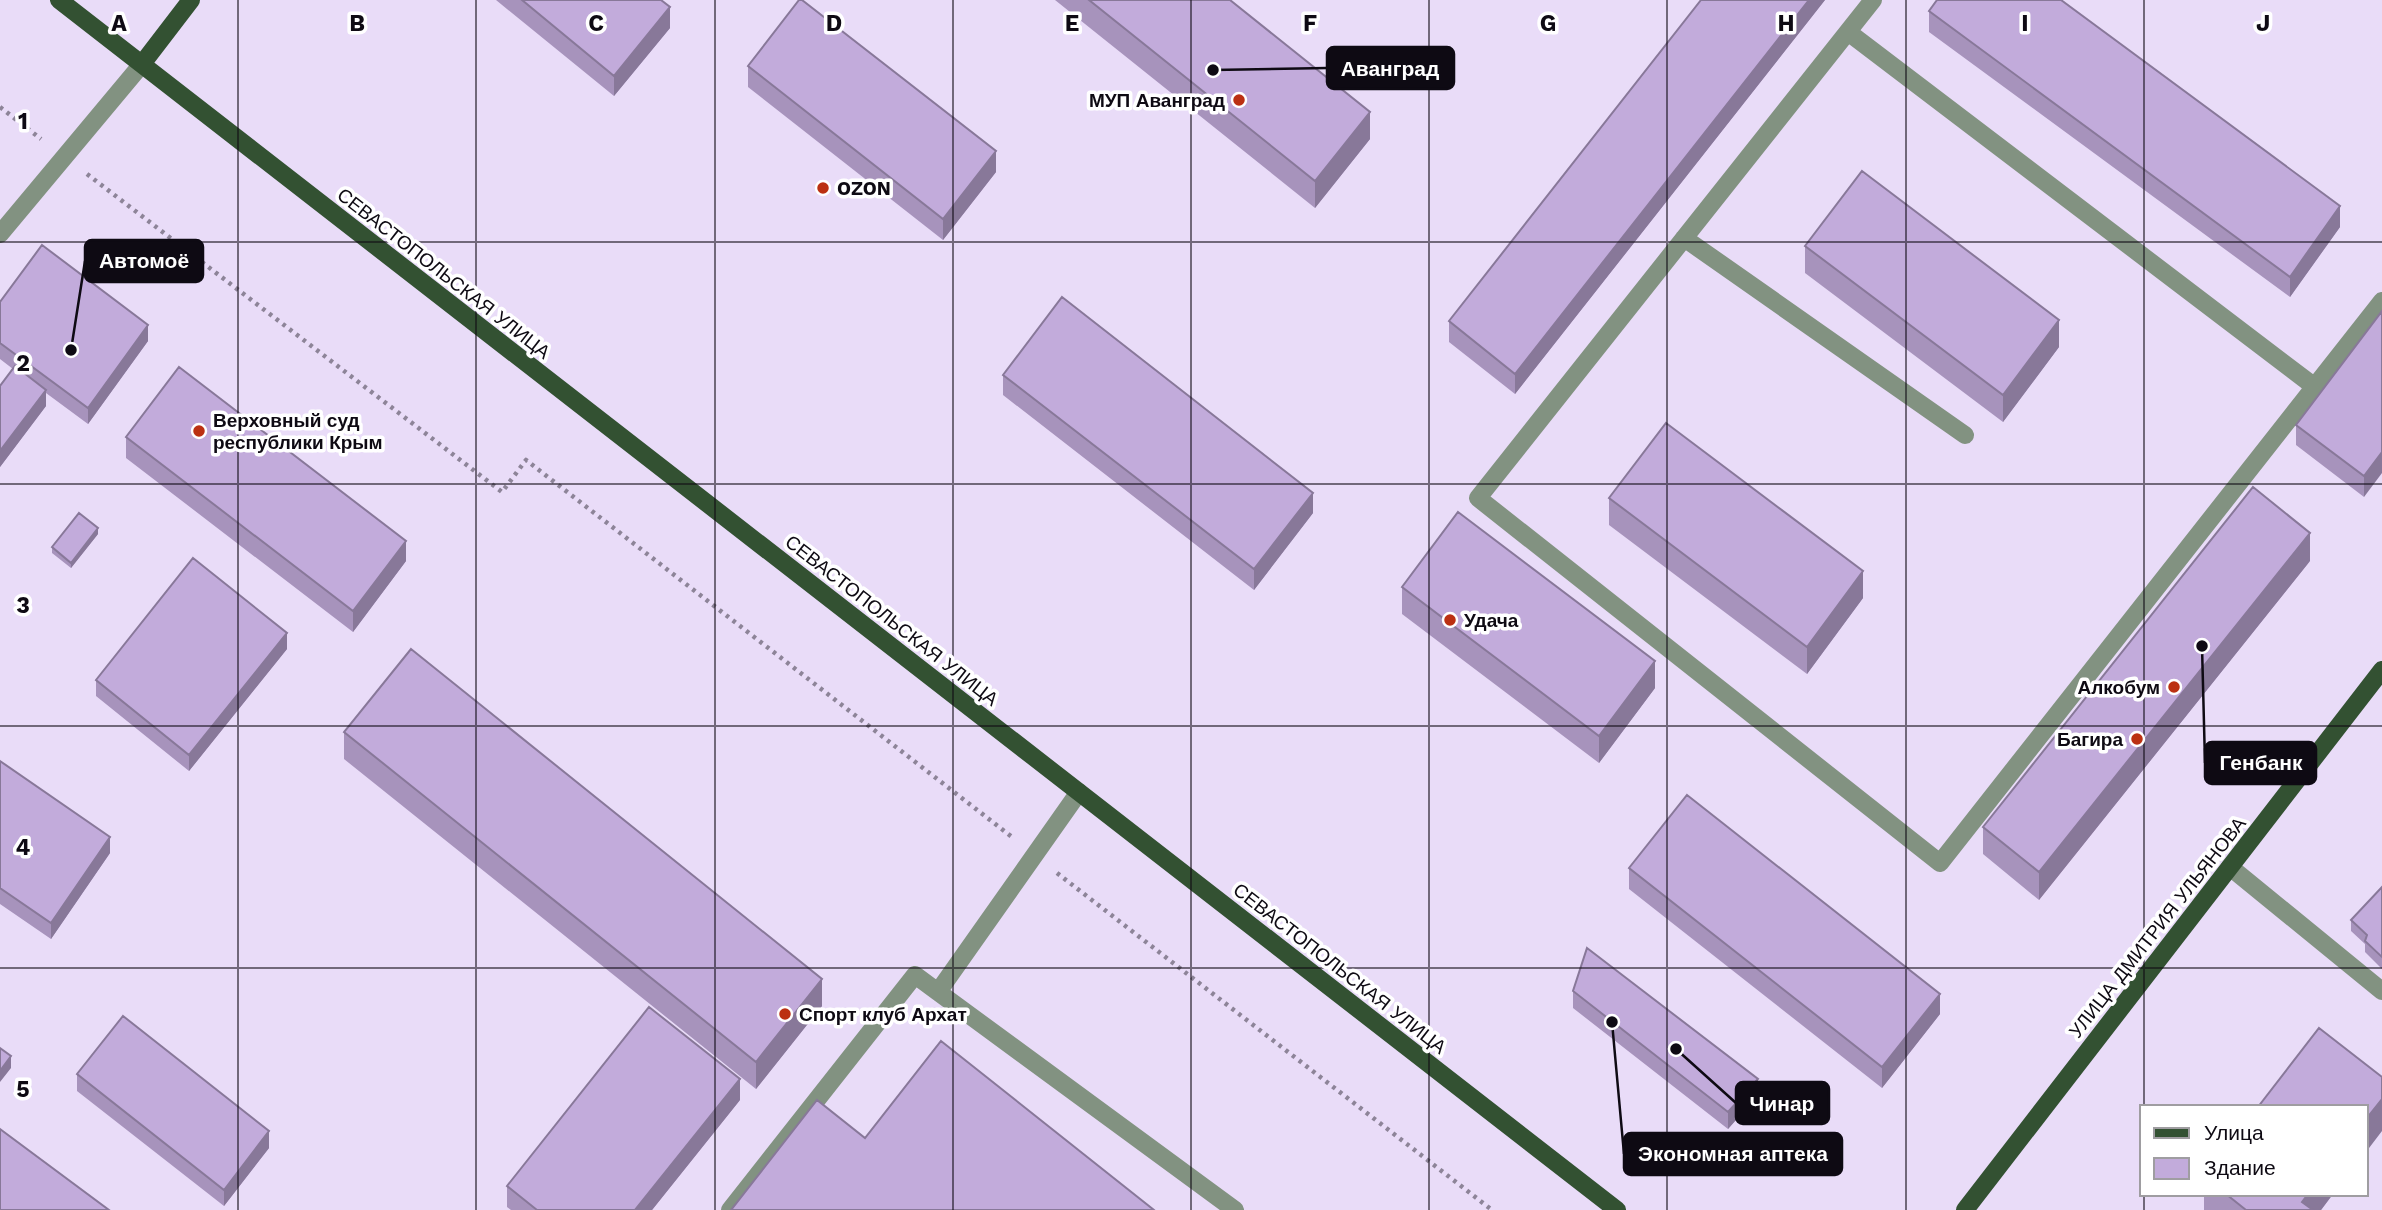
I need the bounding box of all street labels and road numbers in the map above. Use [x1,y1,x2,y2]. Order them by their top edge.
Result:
street label: СЕВАСТОПОЛЬСКАЯ УЛИЦА [333,183,555,364]
street label: СЕВАСТОПОЛЬСКАЯ УЛИЦА [781,530,1003,711]
street label: УЛИЦА ДМИТРИЯ УЛЬЯНОВА [2064,812,2251,1042]
street label: СЕВАСТОПОЛЬСКАЯ УЛИЦА [1229,878,1451,1059]

